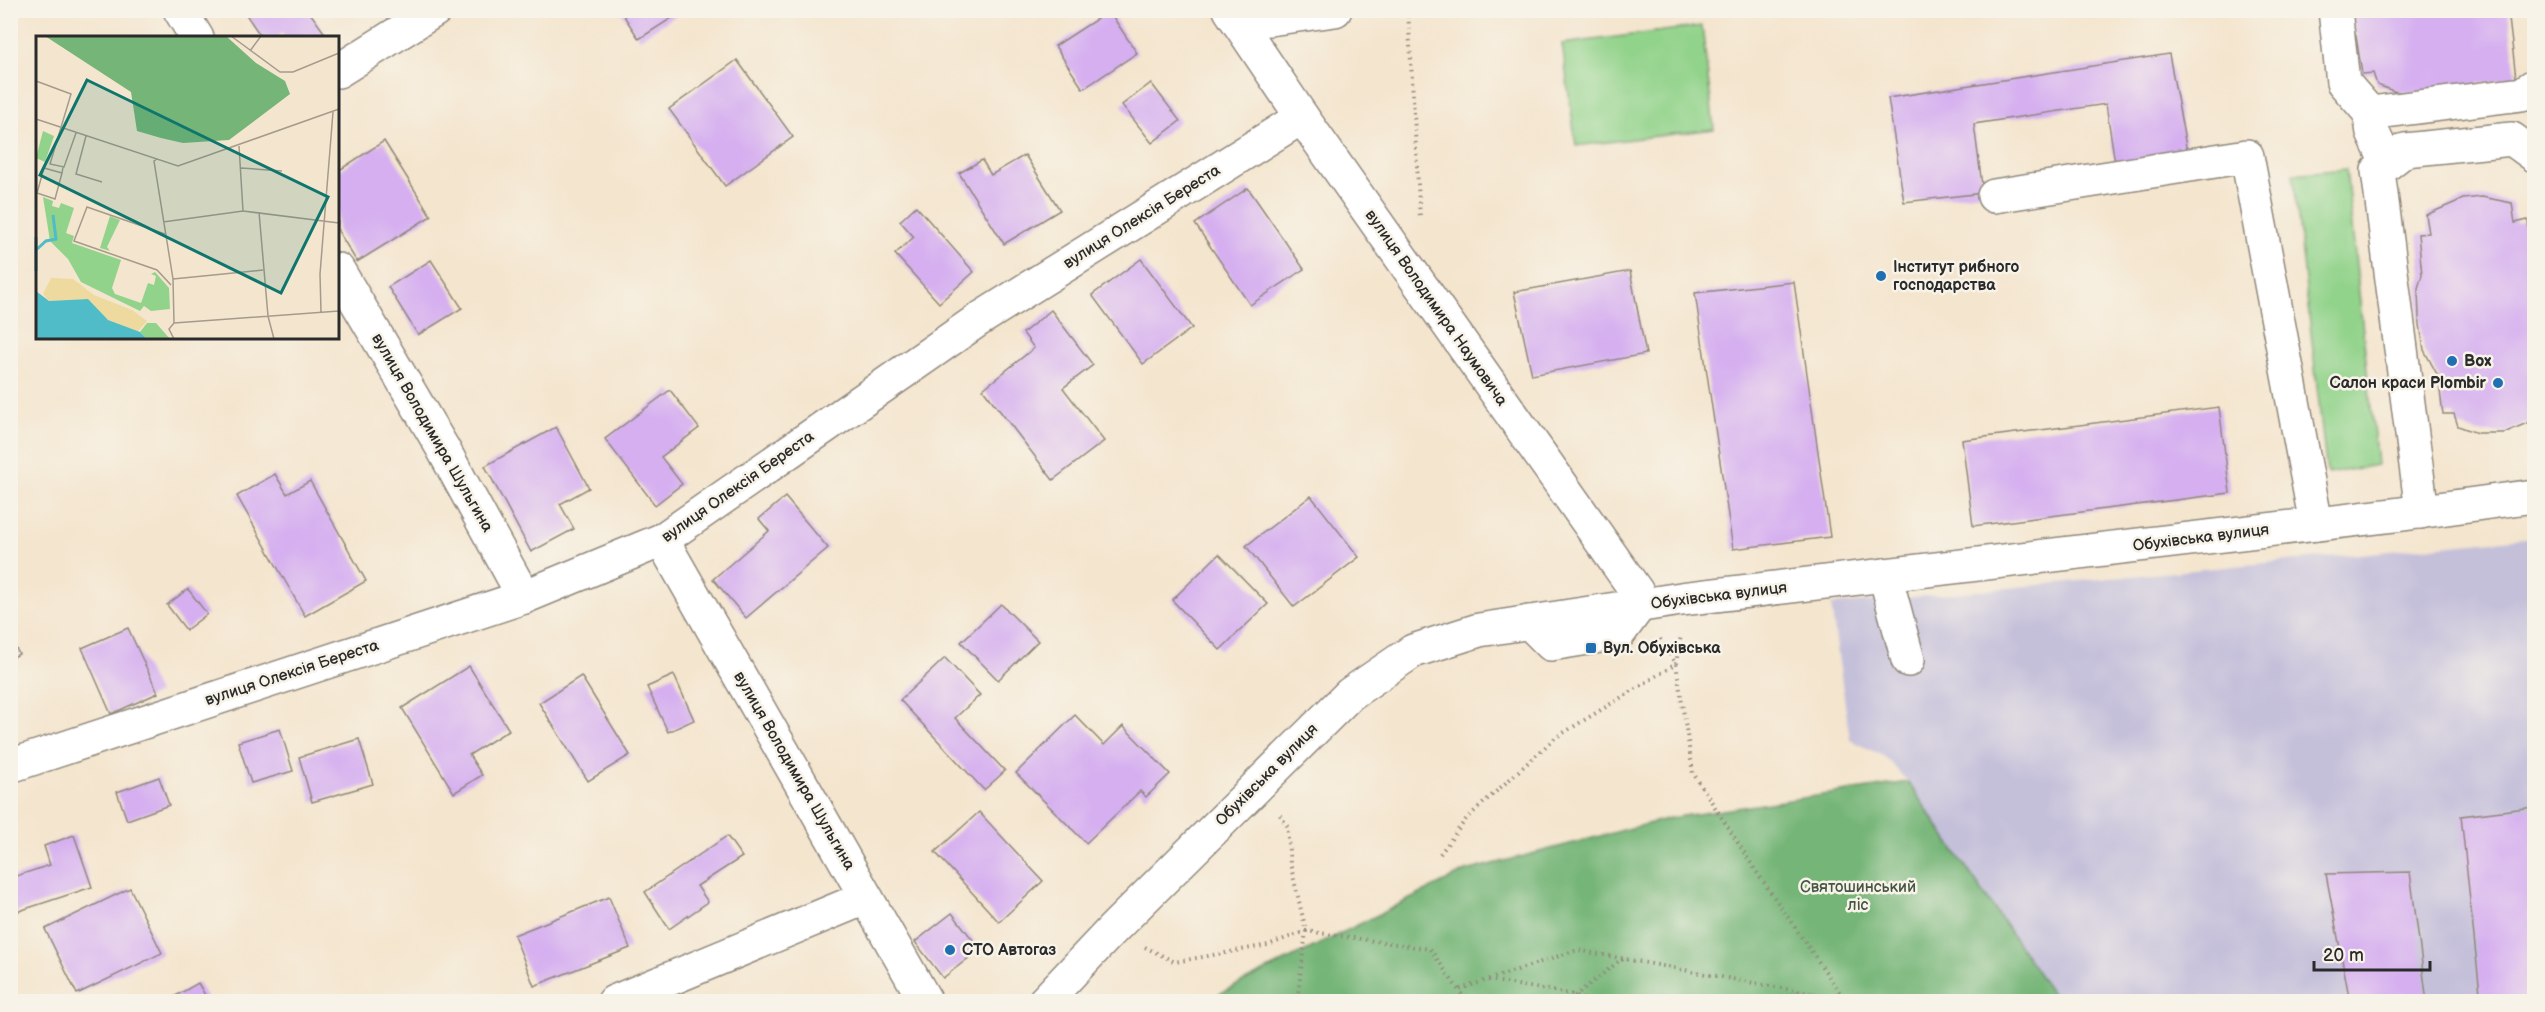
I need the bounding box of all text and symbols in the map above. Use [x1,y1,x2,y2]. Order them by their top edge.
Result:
inset map [36,36,339,339]
street label: вулиця Олексія Береста [1060,161,1224,273]
street label: вулиця Володимира Наумовича [1361,206,1512,410]
place label: Інститут рибного господарства [1893,258,2020,295]
marker: Інститут рибного господарства [1874,269,1888,283]
street label: вулиця Володимира Шульгина [367,330,497,536]
place label: Box [2464,352,2491,371]
marker: Box [2445,354,2459,368]
place label: Салон краси Plombir [2330,374,2487,393]
marker: Салон краси Plombir [2491,376,2505,390]
street label: вулиця Олексія Береста [658,427,818,547]
street label: Обухівська вулиця [2132,520,2270,556]
street label: Обухівська вулиця [1650,578,1788,614]
street label: вулиця Олексія Береста [203,636,382,710]
place label: Вул. Обухівська [1603,639,1721,658]
marker: Вул. Обухівська [1584,641,1598,655]
street label: вулиця Володимира Шульгина [729,668,859,874]
street label: Обухівська вулиця [1212,720,1322,830]
park label: Святошинський ліс [1800,878,1916,915]
scale bar [2314,934,2430,972]
place label: СТО Автогаз [962,941,1056,960]
marker: СТО Автогаз [943,943,957,957]
text: 20 m [2323,945,2364,966]

